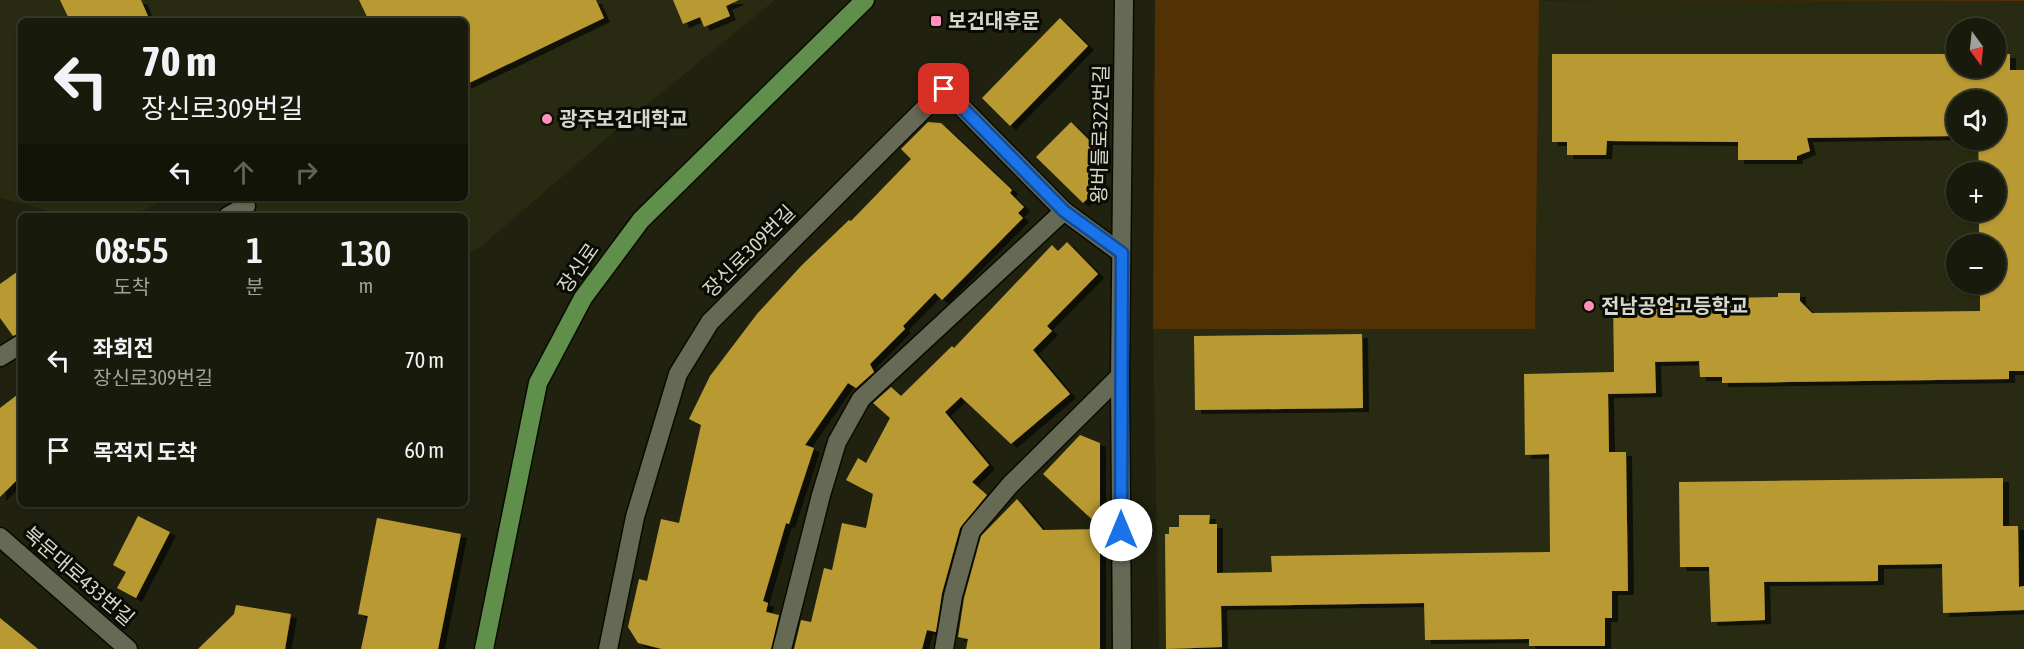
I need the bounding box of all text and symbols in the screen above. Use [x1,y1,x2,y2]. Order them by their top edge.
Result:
place label: 보건대후문 [948,9,1040,32]
marker: 보건대후문 [929,14,943,28]
north arrow [1946,18,2006,78]
map controls [1946,18,2006,294]
text: 70 m [141,37,216,85]
icon: left [42,42,120,120]
pin [918,63,969,114]
street label: 왕버들로322번길 [1087,64,1112,203]
icon: arrive [927,72,960,105]
button: sound [1946,90,2006,150]
text: 장신로309번길 [141,93,303,124]
place label: 광주보건대학교 [559,107,688,130]
marker: 광주보건대학교 [540,112,554,126]
icon: left [164,156,197,189]
icon: ahead [227,156,260,189]
icon: right [290,156,323,189]
button: + [1946,162,2006,222]
street label: 장신로309번길 [698,200,799,301]
text: 08:55 [95,229,169,271]
text: 1 [246,229,263,271]
text: 130 [341,232,391,274]
button: − [1946,234,2006,294]
street label: 장신로 [552,239,603,297]
text: m [359,274,373,297]
text: 도착 [113,275,150,298]
text: 분 [245,275,264,298]
place label: 전남공업고등학교 [1601,294,1748,317]
marker: 전남공업고등학교 [1582,299,1596,313]
text: 좌회전 [93,335,154,361]
icon: left [42,344,75,377]
text: 70 m [404,347,444,373]
text: 장신로309번길 [93,366,213,389]
icon: arrive [42,434,75,467]
text: 60 m [404,437,444,463]
text: 목적지 도착 [93,439,197,465]
position arrow [1089,498,1153,562]
street label: 북문대로433번길 [19,521,139,630]

